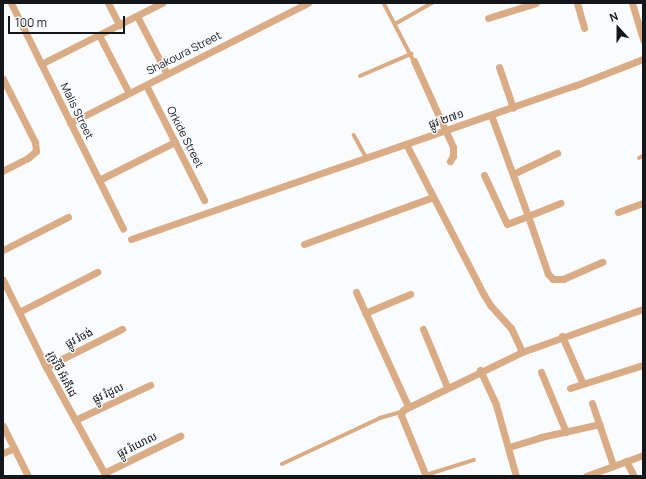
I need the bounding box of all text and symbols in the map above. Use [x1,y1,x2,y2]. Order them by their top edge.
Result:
scale bar [10,8,127,34]
north arrow [598,8,638,48]
text: N [607,8,620,25]
text: 100 m [15,14,47,31]
street label: Shakoura Street [144,28,224,78]
street label: Malis Street [58,81,96,141]
street label: Orkide Street [164,104,206,170]
street label: ផ្លូវ ២៧១ [427,107,465,131]
street label: ផ្លូវ រំចង់ [63,325,95,351]
street label: រុក្ខវិថី អ័រគីដេ [44,349,80,399]
street label: ផ្លូវ រំដូល [90,380,126,406]
street label: ផ្លូវ រំយោល [115,430,159,460]

